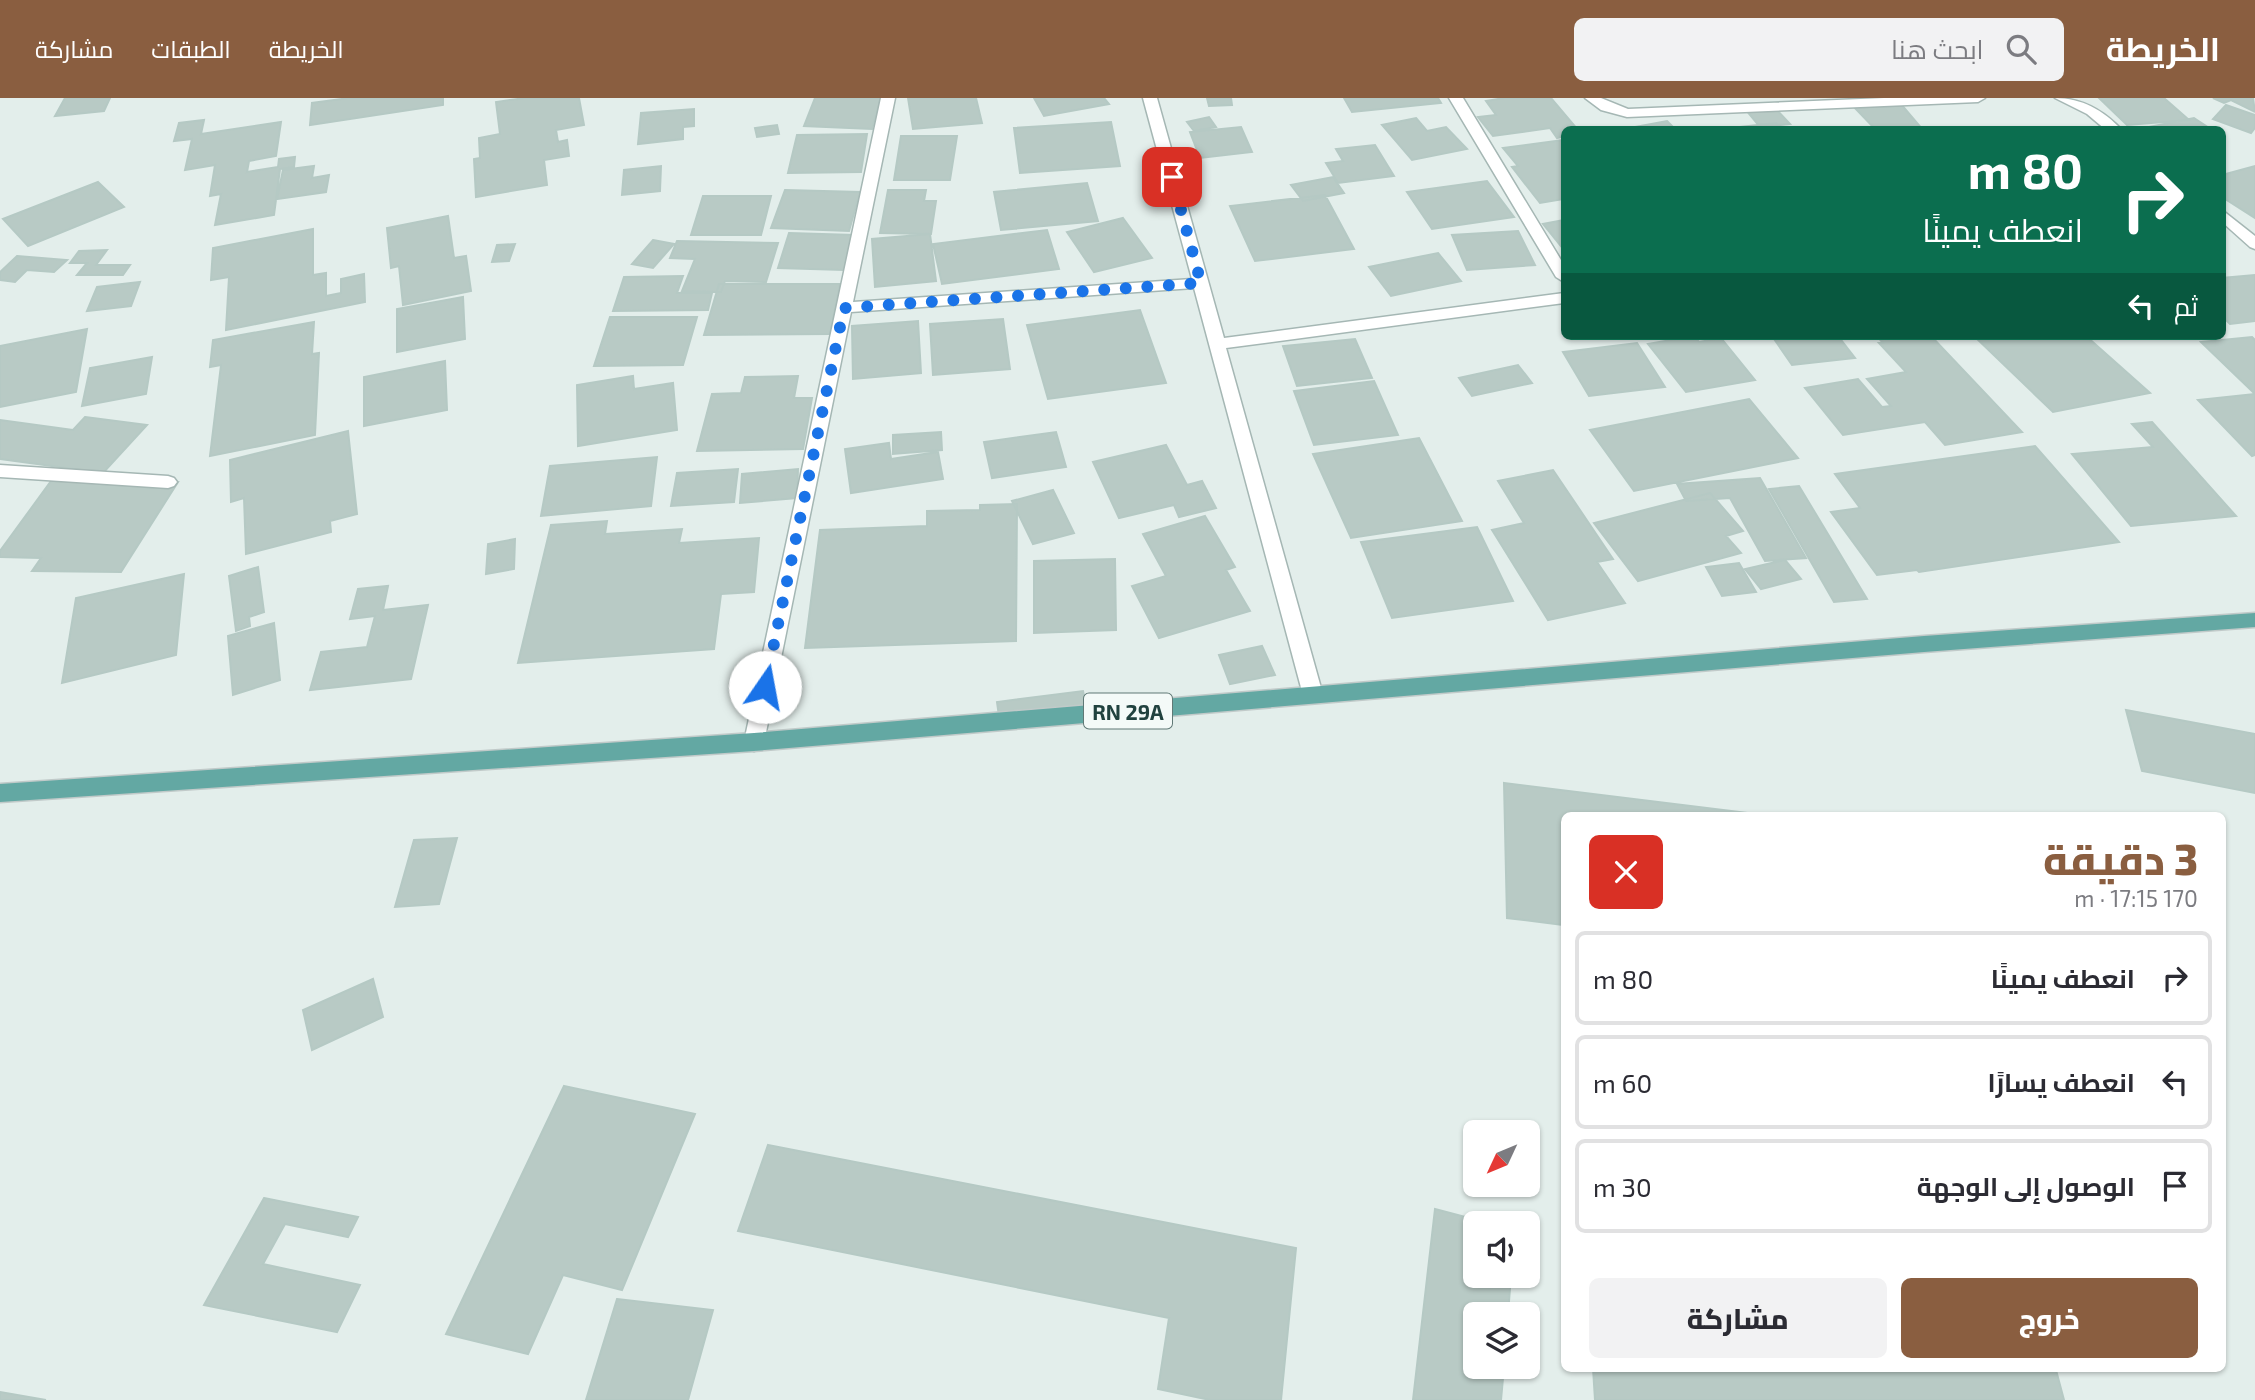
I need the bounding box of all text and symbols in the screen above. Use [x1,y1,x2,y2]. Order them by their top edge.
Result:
search box [1574,18,2064,81]
text: الخريطة [2106,28,2220,68]
icon: search [2002,30,2040,68]
text: ابحث هنا [1891,33,1984,64]
text: مشاركة [35,34,113,63]
text: الطبقات [151,34,231,63]
text: الخريطة [269,34,344,63]
text: 80 m [1968,140,2083,199]
pin [1142,147,1202,207]
icon: right [2107,154,2198,245]
icon: arrive [1153,158,1191,196]
text: انعطف يمينًا [1922,210,2083,248]
icon: left [2122,287,2160,325]
text: ثم [2174,290,2198,321]
position arrow [728,650,802,724]
road number: RN 29A [1084,694,1172,728]
text: 3 دقيقة [2043,833,2198,883]
button: close [1589,835,1663,909]
text: 170 m · 17:15 [2074,884,2198,912]
icon: right [2156,959,2194,997]
text: انعطف يمينًا [1991,962,2135,993]
text: 80 m [1593,963,1653,994]
icon: left [2156,1063,2194,1101]
text: انعطف يسارًا [1988,1066,2135,1097]
text: 60 m [1593,1067,1652,1098]
north arrow [1463,1120,1540,1197]
map controls [1463,1120,1540,1379]
icon: arrive [2156,1167,2194,1205]
text: الوصول إلى الوجهة [1917,1170,2135,1201]
text: 30 m [1593,1171,1652,1202]
button: sound [1463,1211,1540,1288]
button: مشاركة [1589,1278,1887,1358]
button: خروج [1901,1278,2198,1358]
button: layers [1463,1302,1540,1379]

